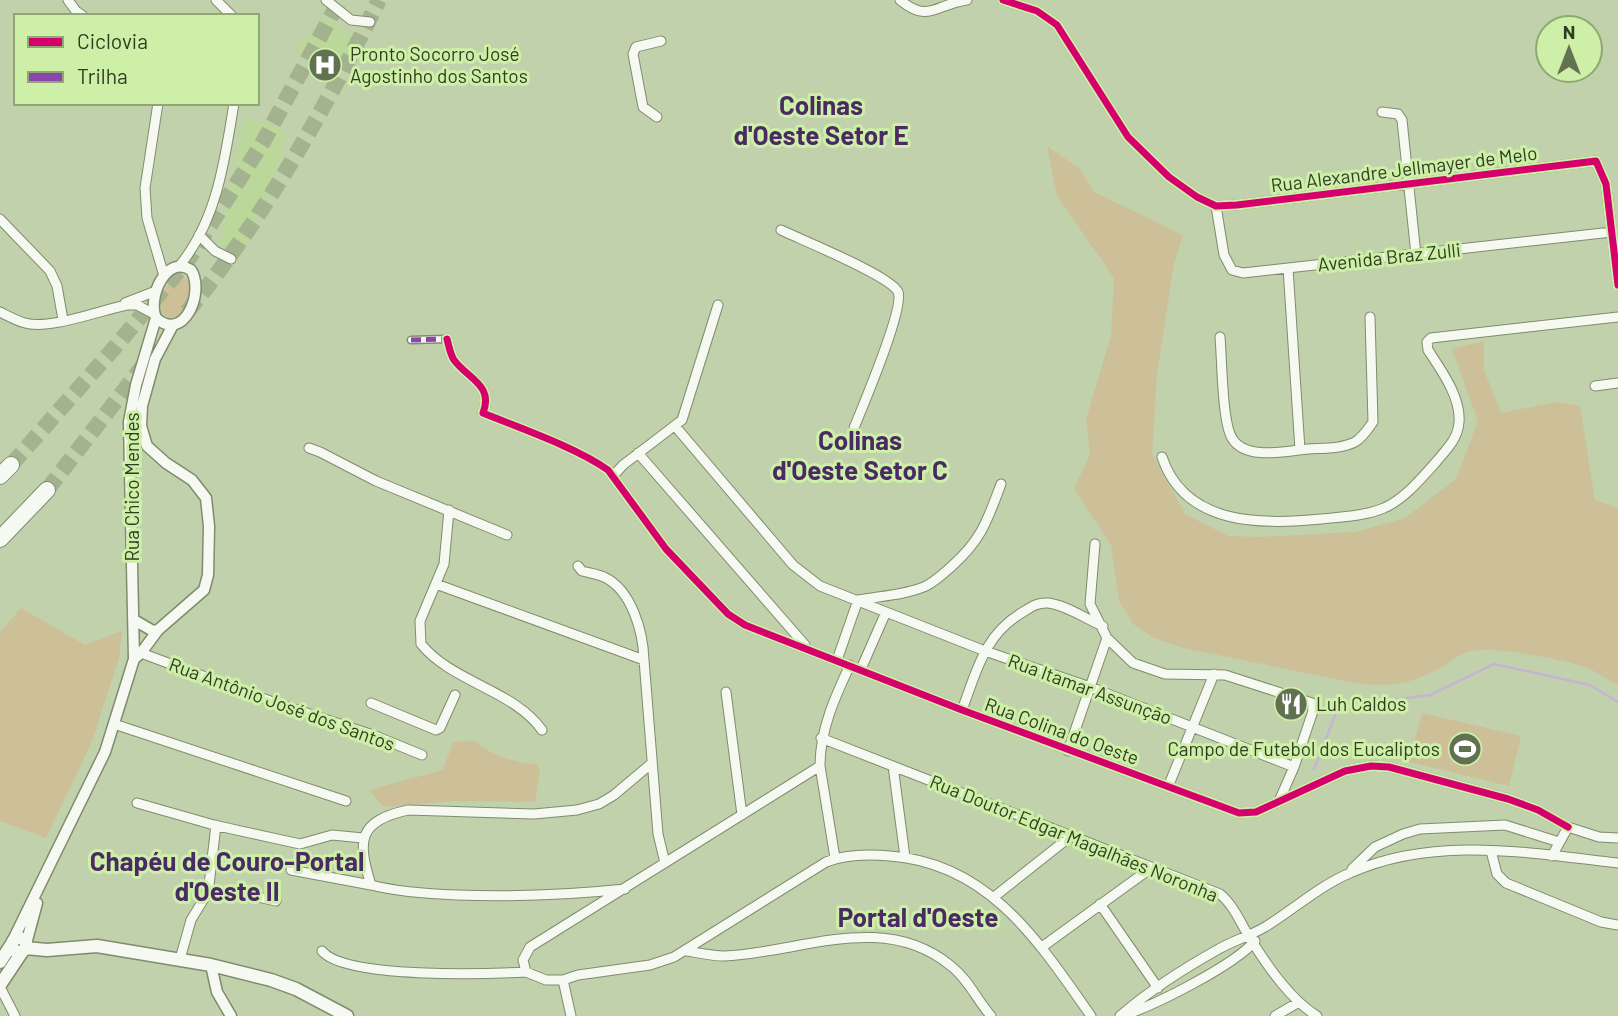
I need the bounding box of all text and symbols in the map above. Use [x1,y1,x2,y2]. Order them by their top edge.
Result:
legend [14,14,259,105]
north arrow [1534,14,1604,84]
text: N [1563,20,1575,43]
text: Ciclovia [77,28,148,53]
place label: Pronto Socorro José Agostinho dos Santos [350,42,528,87]
hospital icon: Pronto Socorro José Agostinho dos Santos [306,46,344,84]
text: Trilha [77,63,128,88]
district label: Colinas d'Oeste Setor E [733,89,909,150]
street label: Rua Alexandre Jellmayer de Melo [1269,141,1538,196]
street label: Avenida Braz Zulli [1316,238,1462,275]
street label: Rua Chico Mendes [120,412,143,562]
district label: Colinas d'Oeste Setor C [772,424,948,485]
street label: Rua Itamar Assunção [1005,648,1175,729]
street label: Rua Antônio José dos Santos [166,652,398,755]
restaurant icon: Luh Caldos [1272,685,1310,723]
street label: Rua Colina do Oeste [982,692,1142,769]
place label: Luh Caldos [1316,692,1406,715]
sports icon: Campo de Futebol dos Eucaliptos [1446,730,1484,768]
place label: Campo de Futebol dos Eucaliptos [1167,737,1440,760]
street label: Rua Doutor Edgar Magalhães Noronha [927,769,1222,906]
district label: Chapéu de Couro-Portal d'Oeste II [90,845,364,906]
district label: Portal d'Oeste [838,901,998,932]

